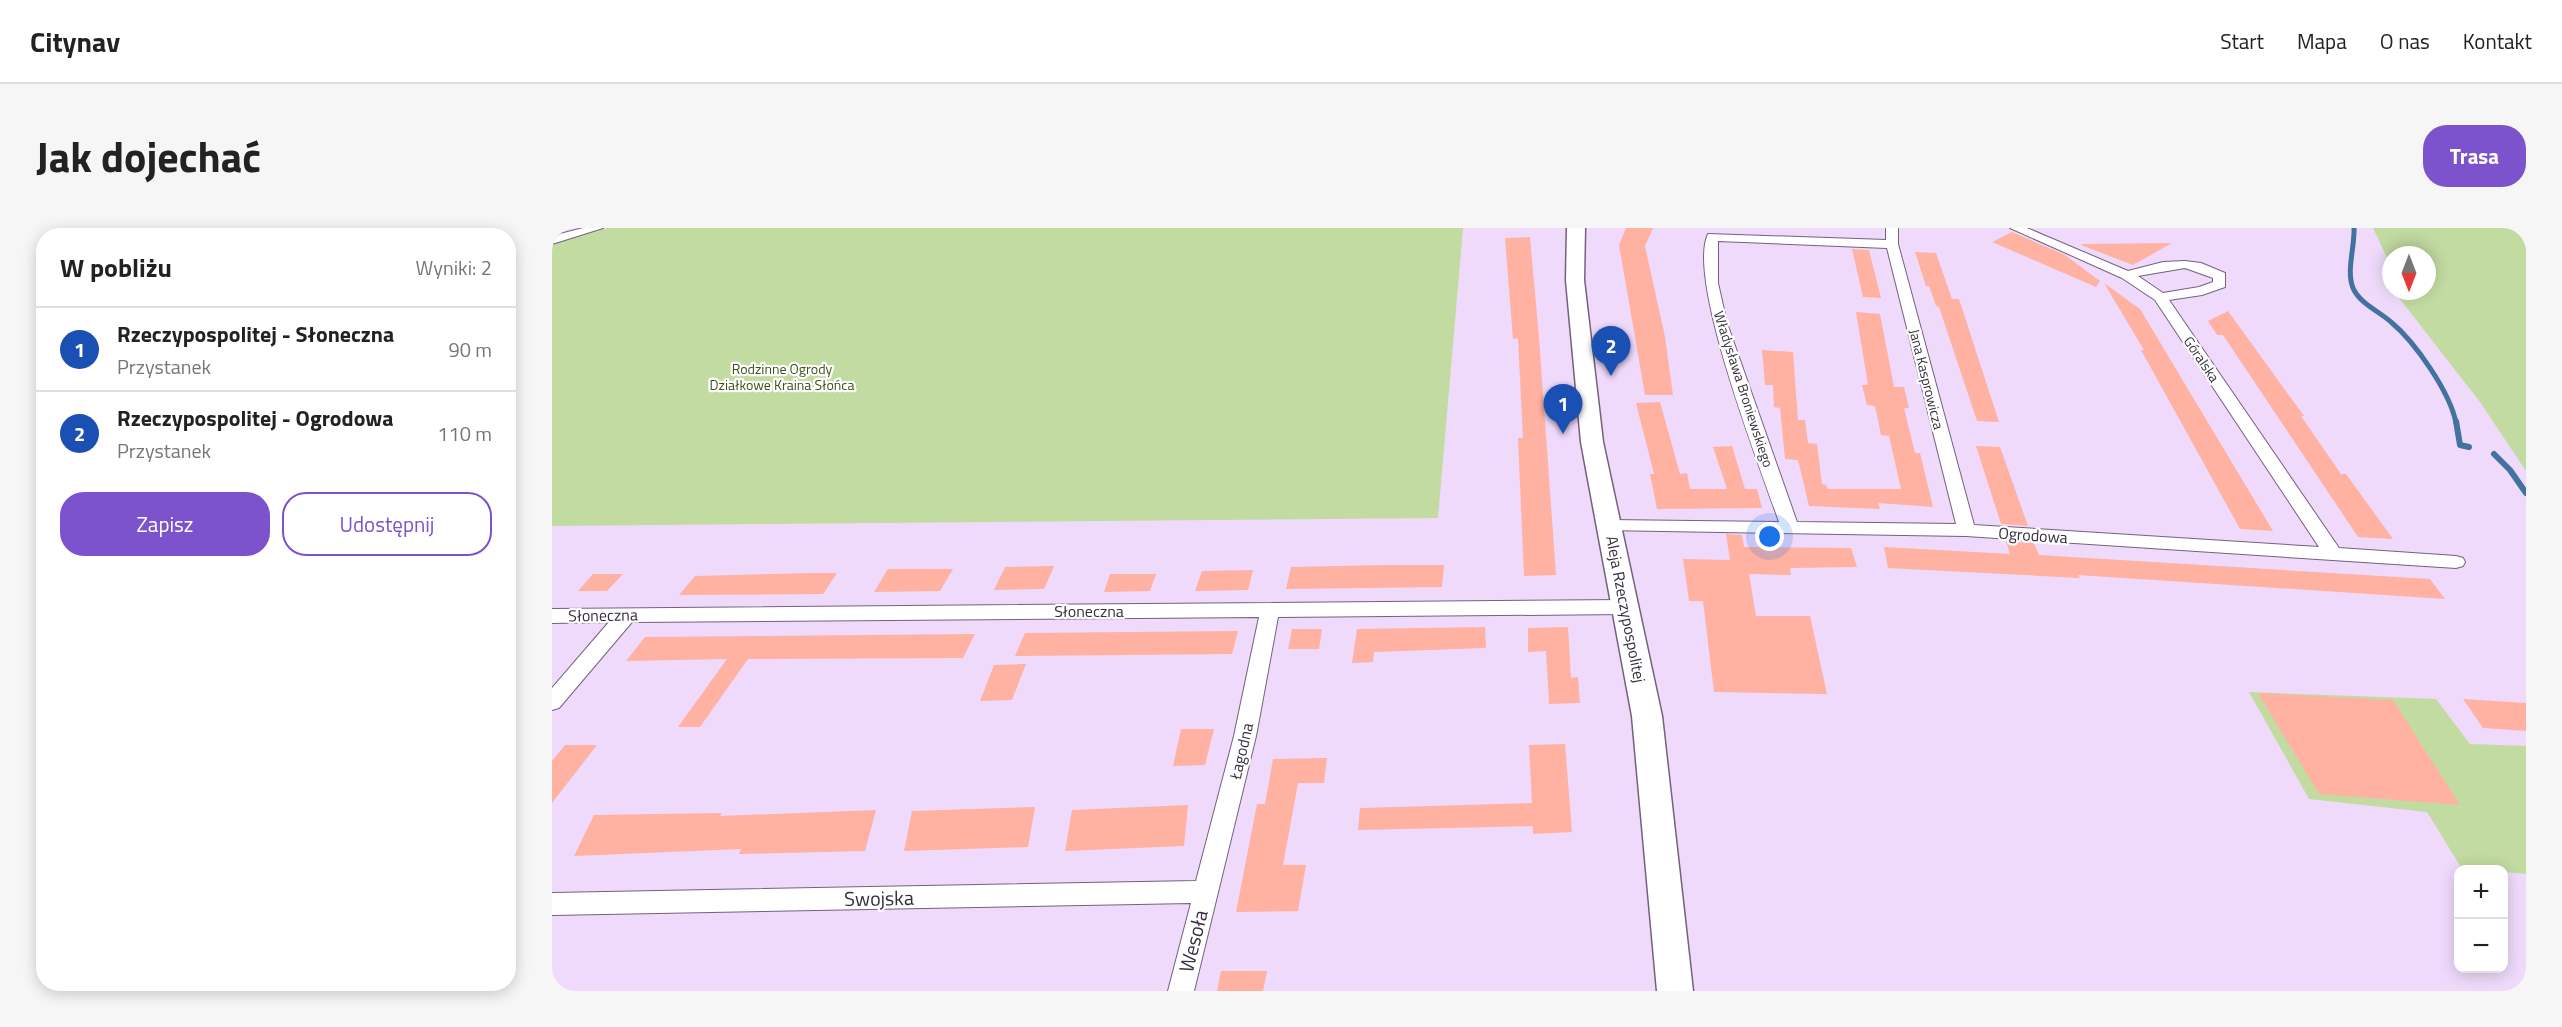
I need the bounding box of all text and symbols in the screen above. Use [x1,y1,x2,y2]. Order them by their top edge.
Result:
text: Citynav [30,20,120,63]
text: Start [2220,25,2264,57]
text: Mapa [2297,25,2347,57]
text: O nas [2380,25,2430,57]
text: Kontakt [2463,25,2532,57]
text: Jak dojechać [36,124,261,188]
button: Trasa [2423,125,2526,187]
north arrow [2382,246,2436,300]
text: W pobliżu [60,248,172,287]
text: Wyniki: 2 [416,252,492,283]
street label: Władysława Broniewskiego [1709,308,1779,470]
text: Rzeczypospolitej - Słoneczna [117,317,394,351]
pin: 2 [1592,326,1630,376]
street label: Jana Kasprowicza [1904,327,1950,431]
street label: Góralska [2179,332,2225,386]
text: 1 [74,334,85,365]
text: 90 m [448,334,492,365]
text: Przystanek [117,351,211,382]
park label: Rodzinne Ogrody Działkowe Kraina Słońca [710,358,854,395]
pin: 1 [1544,384,1582,434]
text: Rzeczypospolitej - Ogrodowa [117,401,394,435]
text: 2 [74,418,85,449]
text: 110 m [437,418,492,449]
text: Przystanek [117,435,211,466]
button: Zapisz [60,492,270,556]
button: Udostępnij [282,492,492,556]
street label: Ogrodowa [1997,521,2069,549]
your location [1755,522,1784,551]
street label: Aleja Rzeczypospolitej [1600,534,1652,684]
street label: Słoneczna [1054,599,1124,623]
street label: Słoneczna [568,602,638,628]
street label: Łagodna [1223,720,1259,783]
map controls [2454,865,2508,973]
button: + [2454,865,2508,919]
street label: Swojska [844,882,914,914]
street label: Wesoła [1170,906,1216,976]
button: − [2454,919,2508,973]

